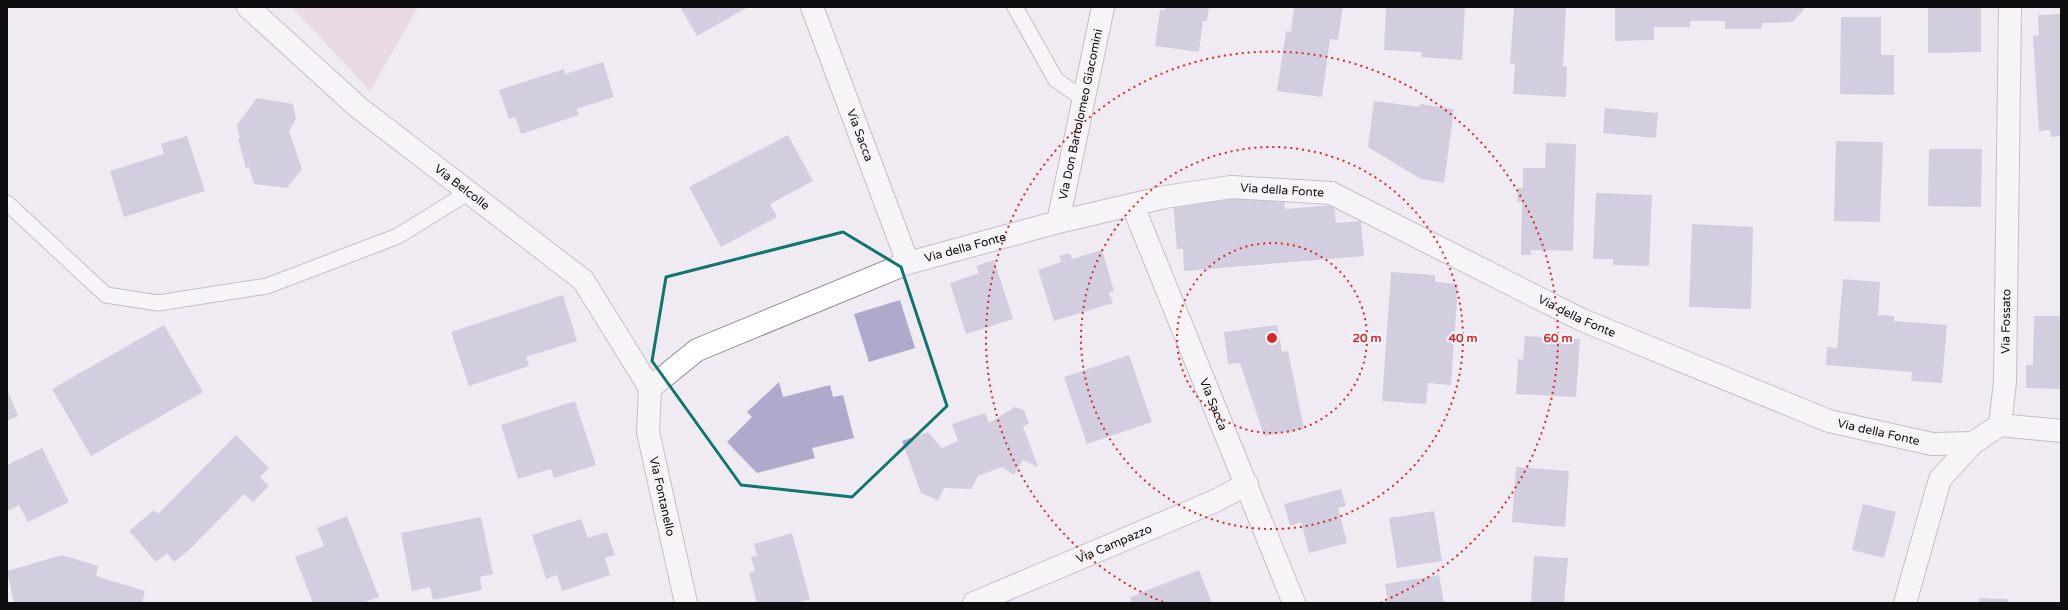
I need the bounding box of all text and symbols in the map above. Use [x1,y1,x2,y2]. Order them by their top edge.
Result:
street label: Via Don Bartolomeo Giacomini [1056,27,1105,201]
street label: Via Sacca [844,107,876,163]
street label: Via Belcolle [432,162,492,213]
street label: Via della Fonte [1240,181,1325,200]
street label: Via della Fonte [923,229,1008,265]
street label: Via Fossato [1998,289,2013,354]
street label: Via della Fonte [1536,292,1618,340]
centre of rings [1265,331,1279,345]
text: 20 m [1352,331,1382,345]
text: 40 m [1448,331,1478,345]
text: 60 m [1543,331,1573,345]
street label: Via Sacca [1197,376,1230,432]
street label: Via della Fonte [1836,416,1921,448]
street label: Via Fontanello [647,455,678,538]
street label: Via Campazzo [1074,522,1154,566]

